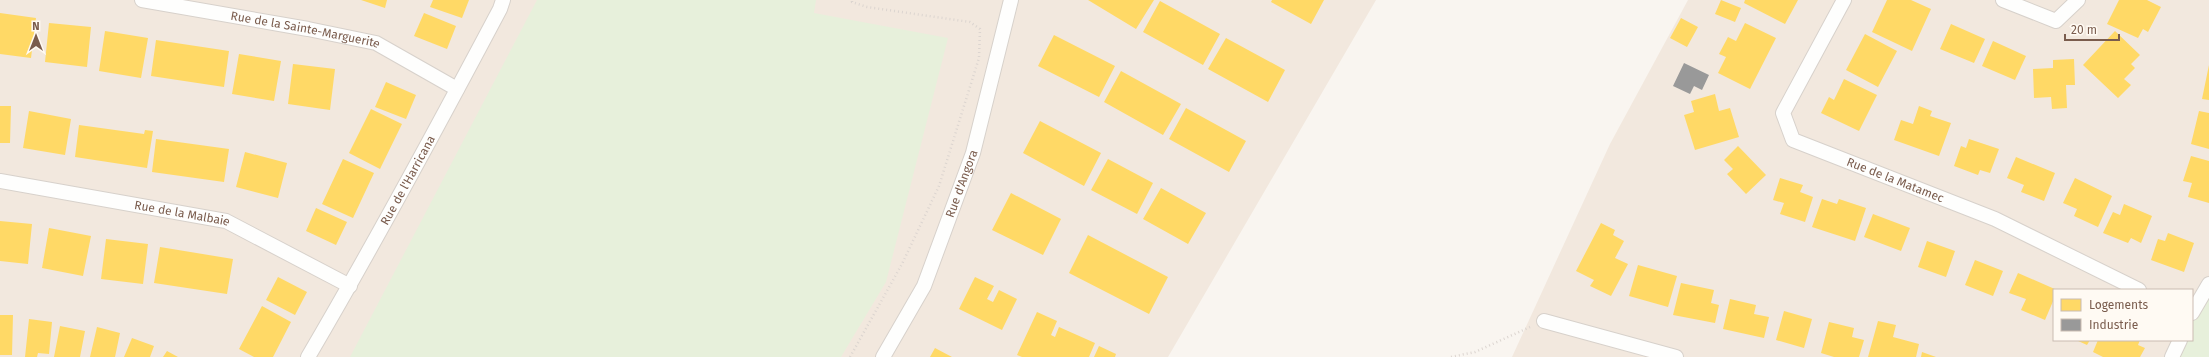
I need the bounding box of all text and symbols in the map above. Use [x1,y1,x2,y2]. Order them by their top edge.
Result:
street label: Rue de la Sainte-Marguerite [230,9,383,51]
north arrow [16,16,56,56]
scale bar [2065,16,2119,42]
text: N [32,20,40,33]
text: 20 m [2071,23,2097,37]
street label: Rue de l'Harricana [378,133,438,228]
street label: Rue d'Angora [943,148,981,220]
street label: Rue de la Matamec [1845,155,1946,205]
street label: Rue de la Malbaie [133,198,233,229]
legend [2053,289,2193,341]
text: Logements [2089,298,2148,312]
text: Industrie [2089,318,2138,332]

